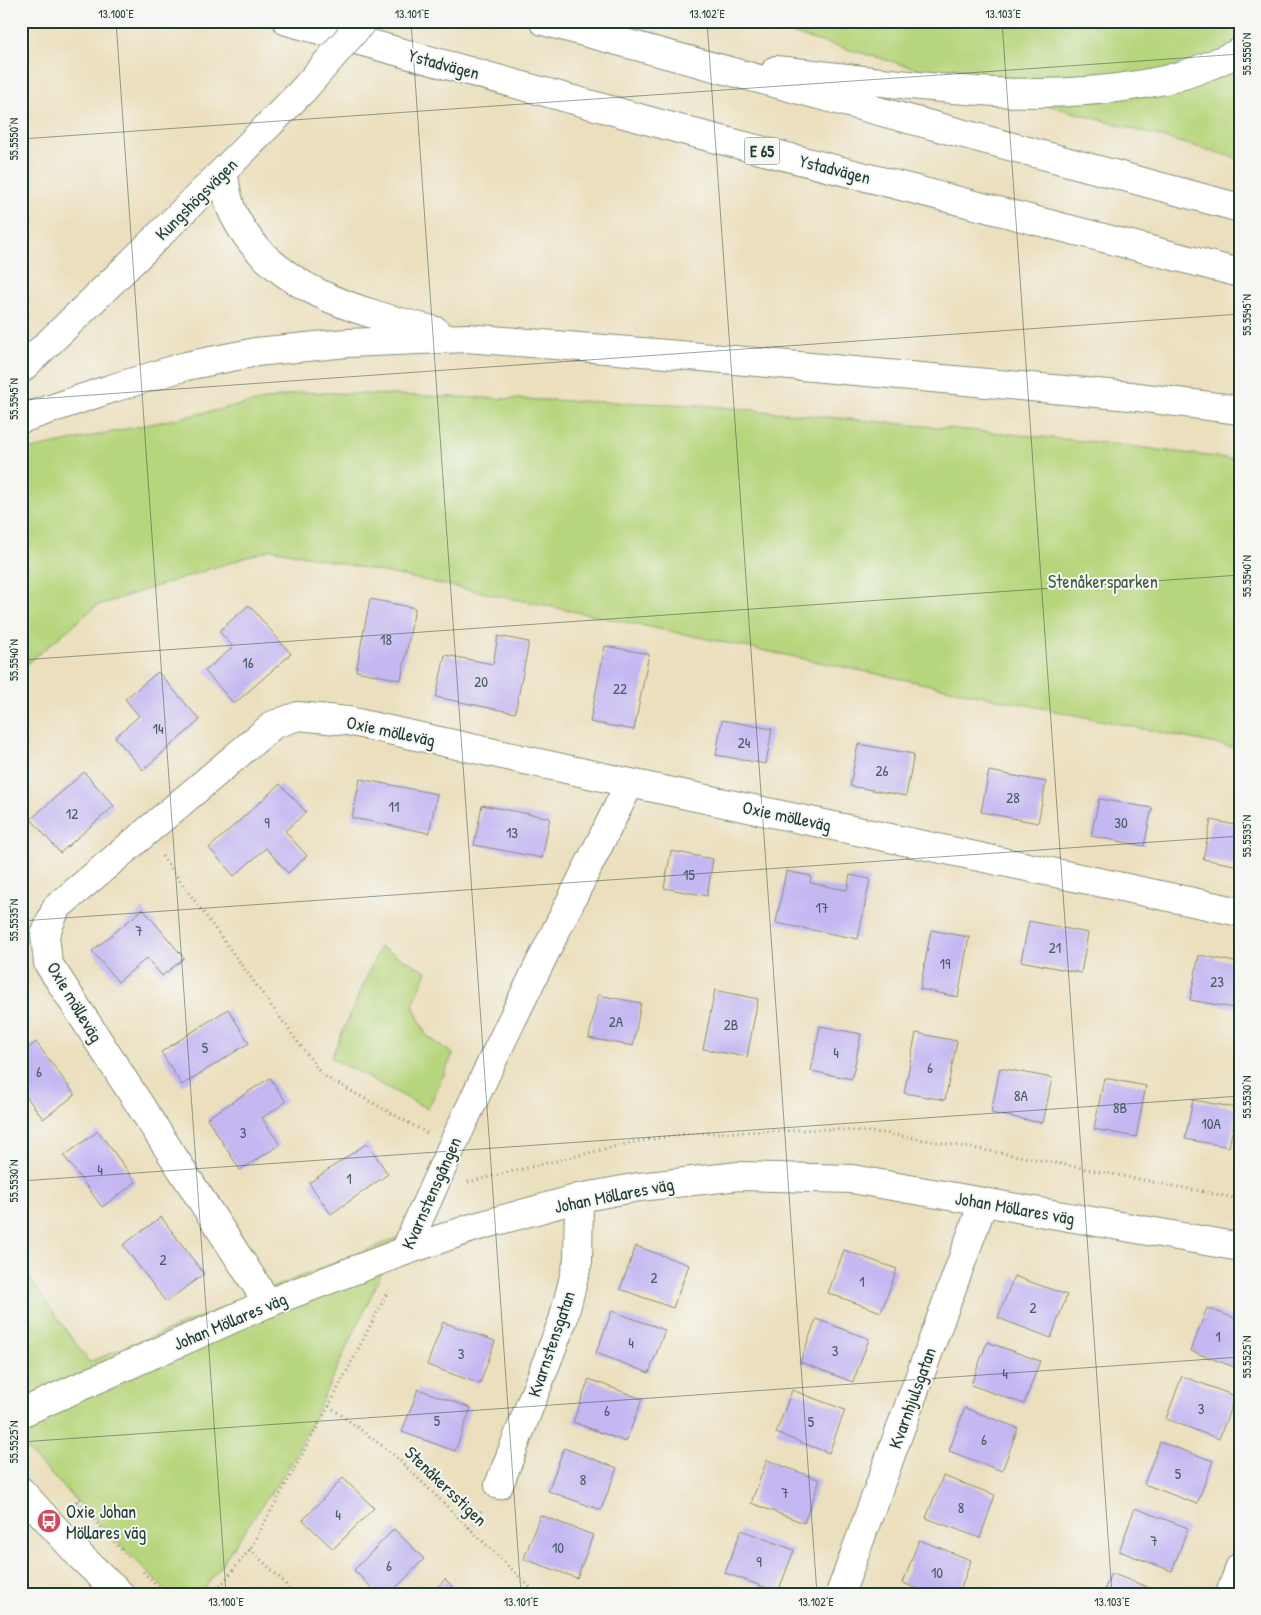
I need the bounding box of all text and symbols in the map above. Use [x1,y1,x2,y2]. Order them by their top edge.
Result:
text: 13.100°E [98,5,134,22]
text: 13.101°E [395,5,430,22]
text: 13.102°E [689,5,726,22]
text: 13.103°E [985,5,1021,22]
text: 55.5550°N [1238,33,1255,75]
street label: Ystadvägen [406,43,482,85]
text: 55.5550°N [5,118,22,160]
road number: E 65 [744,138,780,164]
street label: Ystadvägen [797,148,873,190]
street label: Kungshögsvägen [149,152,243,246]
text: 55.5545°N [1238,294,1255,336]
text: 55.5545°N [5,378,22,420]
text: 55.5540°N [1238,555,1255,597]
park label: Stenåkersparken [1048,569,1158,594]
house number: 18 [380,629,392,650]
text: 55.5540°N [5,639,22,681]
house number: 16 [242,652,254,673]
house number: 20 [474,671,488,692]
house number: 22 [613,678,627,699]
street label: Oxie mölleväg [344,709,438,753]
house number: 14 [152,718,164,739]
house number: 24 [738,732,751,753]
house number: 26 [875,760,889,781]
house number: 28 [1006,787,1020,808]
street label: Oxie mölleväg [740,794,834,838]
house number: 11 [389,796,399,817]
house number: 12 [66,803,78,824]
house number: 9 [264,812,270,833]
house number: 30 [1114,812,1128,833]
text: 55.5535°N [1238,815,1255,857]
house number: 13 [506,822,518,843]
house number: 15 [683,864,696,885]
house number: 17 [816,897,828,918]
text: 55.5535°N [5,899,22,941]
house number: 7 [135,920,143,941]
house number: 21 [1049,937,1061,958]
house number: 19 [940,953,951,974]
street label: Oxie mölleväg [41,957,109,1047]
house number: 23 [1210,971,1224,992]
house number: 2A [609,1011,624,1032]
house number: 2B [724,1014,738,1035]
house number: 5 [202,1037,209,1058]
house number: 4 [833,1042,839,1063]
house number: 6 [927,1057,933,1078]
house number: 6 [36,1061,42,1082]
text: 55.5530°N [1238,1076,1255,1118]
house number: 8A [1014,1085,1029,1106]
house number: 8B [1113,1097,1127,1118]
house number: 10A [1201,1113,1221,1134]
house number: 3 [240,1122,247,1143]
street label: Kvarnstensgången [395,1133,467,1253]
house number: 4 [97,1159,103,1180]
text: 55.5530°N [5,1160,22,1202]
house number: 1 [346,1168,352,1189]
street label: Johan Möllares väg [552,1171,676,1219]
street label: Johan Möllares väg [953,1185,1077,1231]
house number: 2 [159,1249,167,1270]
house number: 2 [650,1267,658,1288]
house number: 1 [859,1271,865,1292]
street label: Johan Möllares väg [169,1286,291,1356]
street label: Kvarnstensgatan [521,1288,581,1400]
house number: 2 [1029,1297,1037,1318]
house number: 1 [1215,1326,1221,1347]
house number: 4 [628,1332,634,1353]
text: 55.5525°N [1238,1336,1255,1378]
house number: 3 [832,1340,839,1361]
house number: 3 [458,1343,465,1364]
street label: Kvarnhjulsgatan [882,1344,942,1452]
house number: 4 [1002,1363,1008,1384]
house number: 3 [1198,1398,1205,1419]
house number: 6 [604,1400,610,1421]
house number: 5 [434,1410,441,1431]
house number: 5 [808,1411,815,1432]
text: 55.5525°N [5,1421,22,1463]
house number: 6 [981,1429,987,1450]
street label: Stenåkersstigen [399,1440,493,1532]
house number: 5 [1175,1463,1182,1484]
house number: 8 [580,1469,586,1490]
house number: 7 [781,1482,789,1503]
house number: 8 [958,1497,964,1518]
place label: Oxie Johan Möllares väg [66,1499,146,1545]
house number: 4 [335,1504,341,1525]
bus stop icon: Oxie Johan Möllares väg [36,1508,62,1534]
house number: 7 [1150,1530,1158,1551]
house number: 10 [552,1537,564,1558]
house number: 9 [756,1551,762,1572]
house number: 6 [386,1555,392,1576]
house number: 10 [931,1562,943,1583]
text: 13.100°E [208,1593,244,1610]
text: 13.101°E [504,1593,539,1610]
text: 13.102°E [798,1593,835,1610]
text: 13.103°E [1094,1593,1130,1610]

